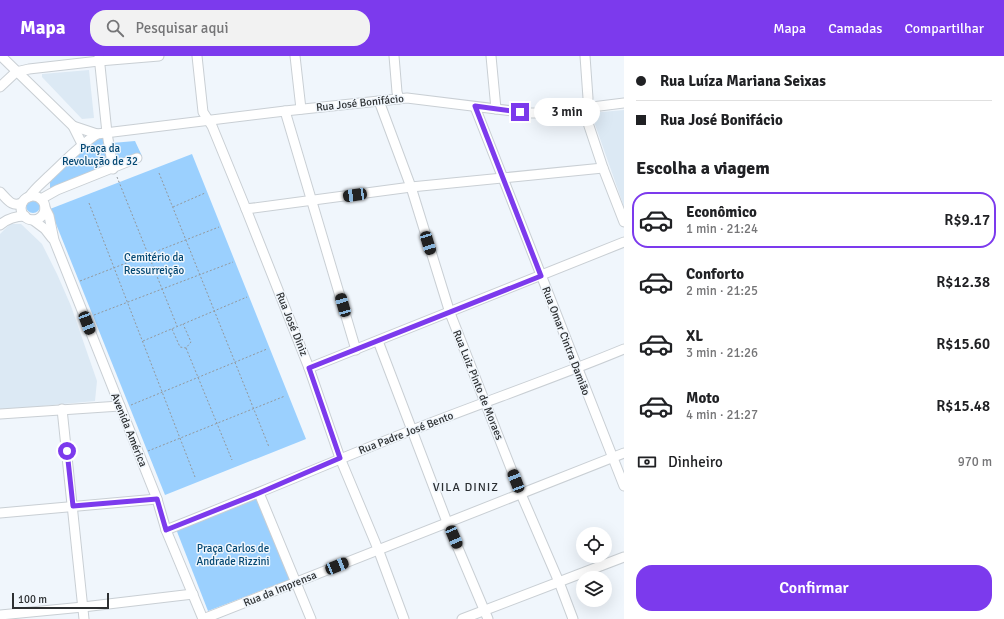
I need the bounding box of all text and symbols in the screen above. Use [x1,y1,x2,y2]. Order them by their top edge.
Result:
search box [90,10,370,46]
text: Mapa [20,16,66,40]
icon: search [104,17,126,39]
text: Pesquisar aqui [136,19,229,37]
text: Mapa [773,20,806,37]
text: Camadas [828,20,882,37]
text: Compartilhar [904,20,984,37]
text: Rua Luíza Mariana Seixas [660,72,826,90]
street label: Rua José Bonifácio [315,92,405,114]
callout: 3 min [534,98,600,126]
route end [511,103,529,121]
text: 3 min [551,104,583,120]
text: Rua José Bonifácio [660,111,783,129]
park label: Praça da Revolução de 32 [62,142,138,168]
text: Escolha a viagem [636,157,770,179]
car [342,187,368,203]
icon: car [638,202,674,238]
text: Econômico [686,203,757,221]
text: R$9.17 [944,211,990,229]
text: 1 min · 21:24 [686,221,758,237]
car [419,230,437,256]
park label: Cemitério da Ressurreição [124,251,184,277]
icon: car [638,264,674,300]
text: Conforto [686,265,744,283]
text: R$12.38 [936,273,990,291]
text: 2 min · 21:25 [686,283,758,299]
street label: Rua Omar Cintra Damião [539,285,593,397]
street label: Rua José Diniz [273,290,311,358]
car [334,292,352,318]
car [77,310,97,336]
icon: car [638,326,674,362]
text: XL [686,327,703,345]
street label: Rua Luiz Pinto de Moraes [450,328,506,442]
text: R$15.60 [936,335,990,353]
text: 3 min · 21:26 [686,345,758,361]
icon: car [638,388,674,424]
text: Moto [686,389,720,407]
street label: Avenida América [108,391,150,469]
text: R$15.48 [936,397,990,415]
text: 4 min · 21:27 [686,407,758,423]
street label: Rua Padre José Bento [357,409,456,457]
route start [58,442,76,460]
icon: cash [636,451,658,473]
text: Dinheiro [668,453,723,471]
text: 970 m [958,454,992,470]
car [506,468,526,494]
district label: VILA DINIZ [433,480,499,495]
car [444,524,464,550]
map controls [576,527,612,607]
button: locate [576,527,612,563]
park label: Praça Carlos de Andrade Rizzini [196,542,270,568]
car [324,556,350,576]
button: Confirmar [636,565,992,611]
street label: Rua da Imprensa [242,568,319,610]
button: layers [576,571,612,607]
scale bar [12,591,109,610]
text: 100 m [18,593,47,606]

